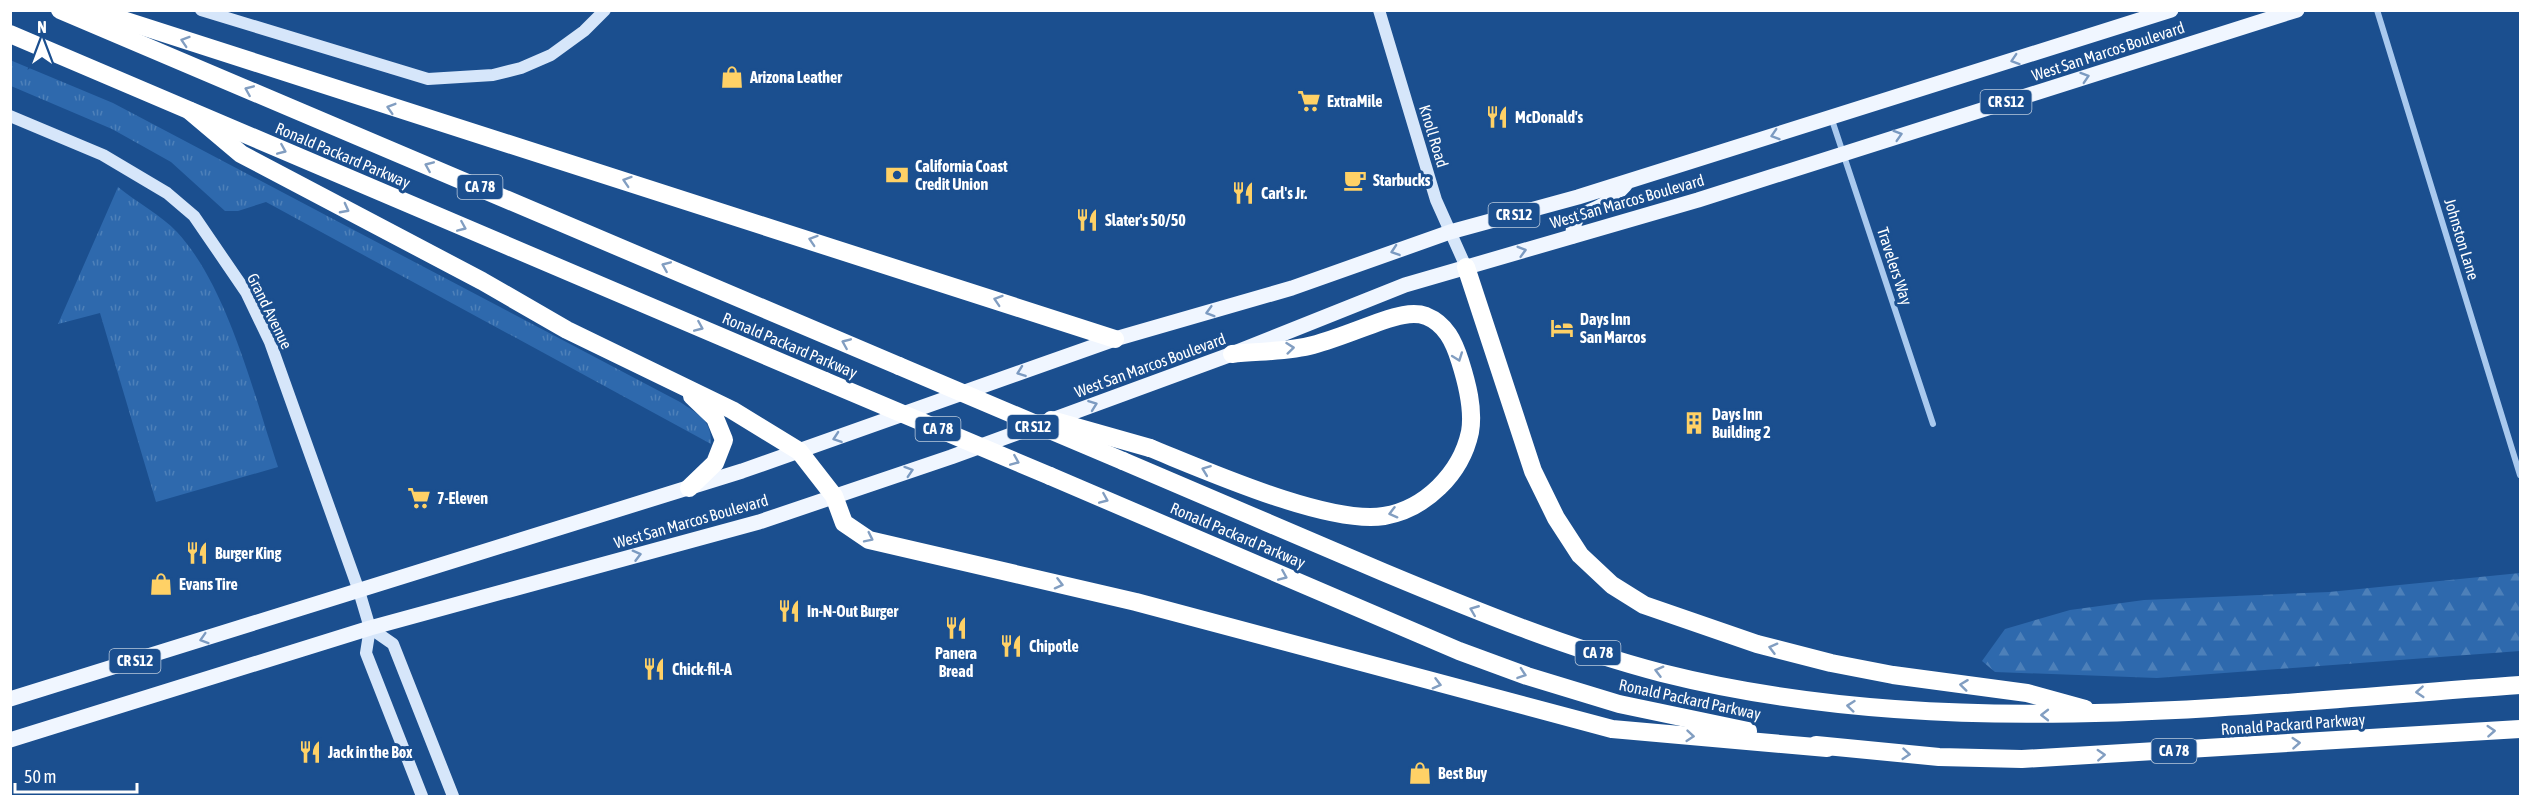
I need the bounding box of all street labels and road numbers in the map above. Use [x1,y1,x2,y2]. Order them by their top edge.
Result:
street label: West San Marcos Boulevard [2029,18,2187,84]
road number: CR S12 [1980,90,2032,114]
street label: Knoll Road [1416,103,1452,169]
street label: Ronald Packard Parkway [273,118,413,193]
street label: West San Marcos Boulevard [1548,170,1706,232]
road number: CA 78 [458,175,502,199]
street label: Johnston Lane [2441,196,2483,282]
road number: CR S12 [1488,203,1540,227]
street label: Travelers Way [1873,225,1916,308]
street label: Grand Avenue [244,270,296,352]
street label: Ronald Packard Parkway [720,308,860,383]
street label: West San Marcos Boulevard [1072,329,1228,401]
road number: CR S12 [1008,415,1058,439]
road number: CA 78 [916,417,960,441]
street label: West San Marcos Boulevard [612,490,770,552]
street label: Ronald Packard Parkway [1168,498,1308,573]
road number: CA 78 [1576,641,1620,665]
road number: CR S12 [110,649,160,673]
street label: Ronald Packard Parkway [1617,675,1763,724]
street label: Ronald Packard Parkway [2220,710,2366,739]
road number: CA 78 [2152,739,2196,763]

